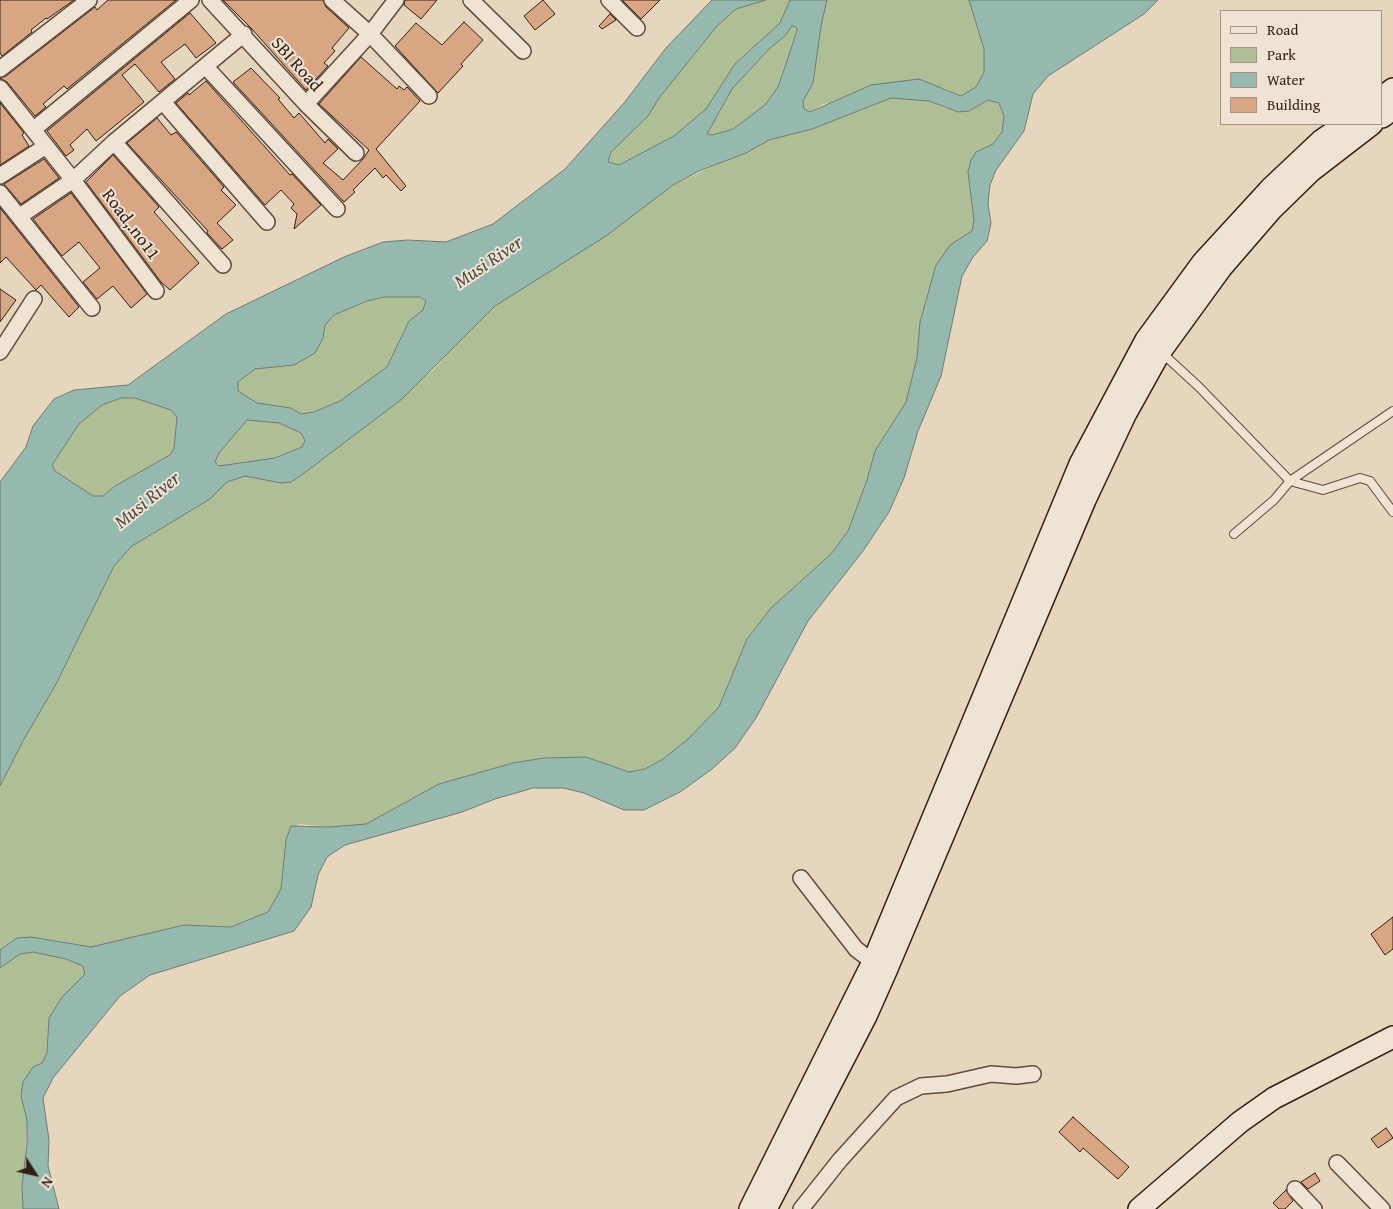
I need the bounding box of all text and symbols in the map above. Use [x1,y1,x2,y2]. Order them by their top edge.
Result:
legend [1220,10,1383,125]
text: Road [1267,19,1298,40]
street label: SBI Road [266,33,326,97]
text: Park [1267,44,1296,65]
text: Water [1267,69,1305,90]
text: Building [1267,94,1320,115]
street label: Road,.no11 [96,185,164,265]
water label: Musi River [450,232,528,294]
water label: Musi River [111,468,185,534]
north arrow [10,1149,60,1199]
text: N [36,1173,58,1192]

